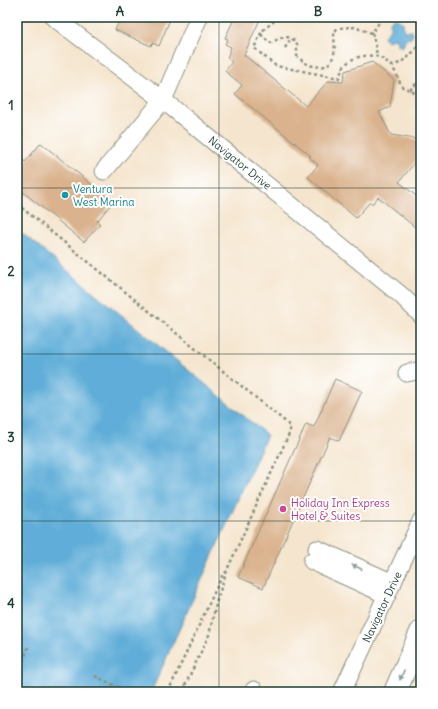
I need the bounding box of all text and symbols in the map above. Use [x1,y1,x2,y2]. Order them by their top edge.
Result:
text: A [116,3,125,20]
text: B [314,3,323,20]
text: 1 [8,97,14,114]
street label: Navigator Drive [206,133,274,193]
place label: Ventura West Marina [73,182,135,209]
marker: Ventura West Marina [60,190,70,200]
text: 2 [7,263,15,280]
text: 3 [7,429,15,446]
place label: Holiday Inn Express Hotel & Suites [291,496,390,523]
marker: Holiday Inn Express Hotel & Suites [278,504,288,514]
one-way arrow [352,564,363,570]
street label: Navigator Drive [359,569,405,645]
text: 4 [7,595,15,612]
one-way arrow [399,669,406,681]

